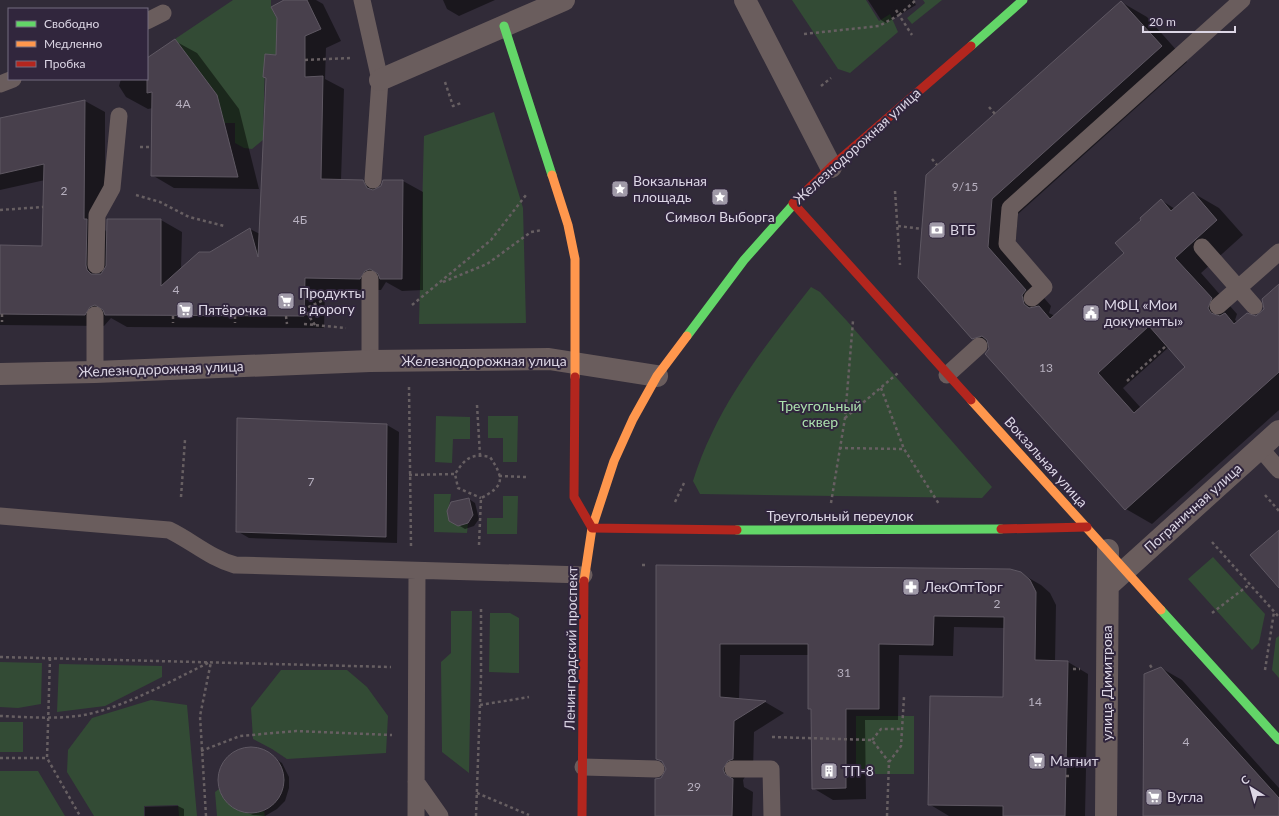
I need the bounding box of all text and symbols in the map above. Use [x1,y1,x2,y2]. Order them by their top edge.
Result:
legend [8,8,148,80]
scale bar [1143,8,1235,34]
text: 20 m [1149,14,1176,29]
text: Свободно [44,16,100,31]
text: Медленно [44,36,103,51]
text: Пробка [44,56,85,71]
street label: Железнодорожная улица [790,84,924,207]
house number: 4А [175,96,191,111]
place label: Вокзальная площадь [633,172,707,205]
place icon: Вокзальная площадь [610,179,630,199]
house number: 9/15 [952,179,978,194]
house number: 2 [61,183,68,198]
place icon: Символ Выборга [710,187,730,207]
place label: Символ Выборга [665,208,775,225]
house number: 4Б [293,212,307,227]
bank icon: ВТБ [927,220,947,240]
place label: ВТБ [950,221,976,238]
house number: 4 [173,282,180,297]
place label: Продукты в дорогу [299,284,365,317]
supermarket icon: Продукты в дорогу [276,291,296,311]
place label: МФЦ «Мои документы» [1104,296,1183,329]
supermarket icon: Пятёрочка [175,300,195,320]
place label: Пятёрочка [198,301,266,318]
public building icon: МФЦ «Мои документы» [1081,303,1101,323]
street label: Железнодорожная улица [401,352,567,369]
street label: Железнодорожная улица [78,357,244,380]
house number: 13 [1039,360,1053,375]
park label: Треугольный сквер [778,397,862,430]
street label: Вокзальная улица [1001,413,1091,510]
street label: Пограничная улица [1140,459,1245,556]
house number: 7 [308,474,315,489]
street label: Треугольный переулок [767,507,914,524]
street label: Ленинградский проспект [561,566,580,731]
pharmacy icon: ЛекОптТорг [901,577,921,597]
place label: ЛекОптТорг [923,578,1003,595]
house number: 2 [994,596,1001,611]
street label: улица Димитрова [1098,625,1115,741]
house number: 31 [837,665,851,680]
house number: 14 [1028,694,1042,709]
house number: 4 [1183,734,1190,749]
supermarket icon: Магнит [1027,751,1047,771]
place label: Магнит [1050,752,1099,769]
building icon: ТП-8 [819,761,839,781]
place label: ТП-8 [842,762,874,779]
north arrow [1231,768,1271,808]
text: С [1238,772,1252,787]
house number: 29 [687,779,701,794]
supermarket icon: Вугла [1144,787,1164,807]
place label: Вугла [1167,788,1203,805]

